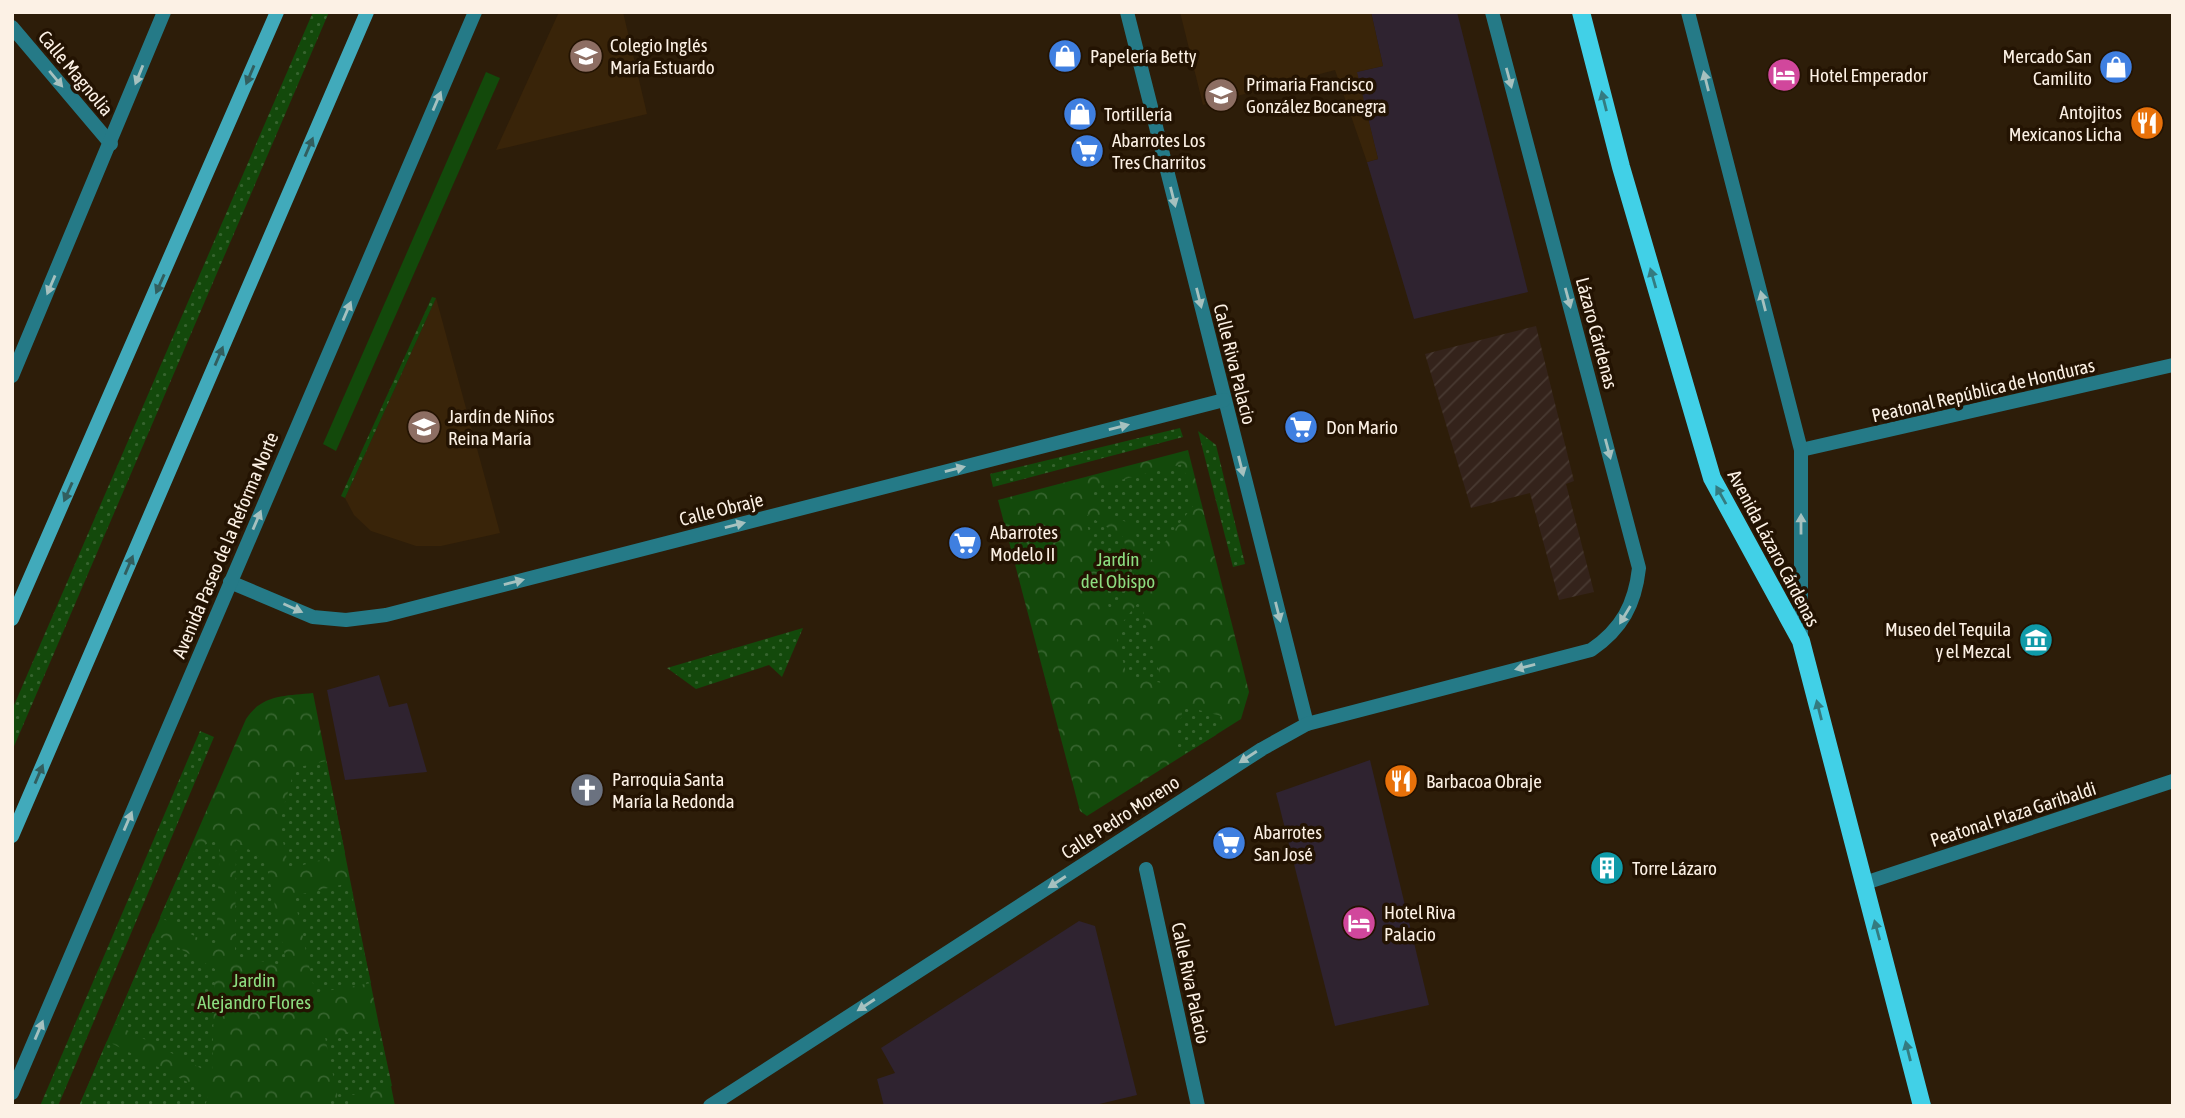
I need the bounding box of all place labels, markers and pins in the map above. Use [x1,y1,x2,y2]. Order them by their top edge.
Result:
place label: Colegio Inglés María Estuardo [610,34,715,78]
school or university icon: Colegio Inglés María Estuardo [567,37,605,75]
shop icon: Papelería Betty [1046,37,1084,75]
place label: Papelería Betty [1090,45,1197,67]
place label: Mercado San Camilito [2003,45,2092,89]
shop icon: Mercado San Camilito [2097,48,2135,86]
hotel icon: Hotel Emperador [1765,56,1803,94]
place label: Hotel Emperador [1809,64,1928,86]
place label: Primaria Francisco González Bocanegra [1246,73,1387,117]
school or university icon: Primaria Francisco González Bocanegra [1202,76,1240,114]
shop icon: Tortillería [1061,95,1099,133]
place label: Antojitos Mexicanos Licha [2009,101,2122,145]
place label: Tortillería [1104,103,1173,125]
restaurant icon: Antojitos Mexicanos Licha [2128,104,2166,142]
place label: Abarrotes Los Tres Charritos [1112,129,1206,173]
supermarket icon: Abarrotes Los Tres Charritos [1068,132,1106,170]
place label: Jardín de Niños Reina María [448,405,555,449]
school or university icon: Jardín de Niños Reina María [405,408,443,446]
supermarket icon: Don Mario [1282,408,1320,446]
place label: Don Mario [1326,416,1398,438]
place label: Abarrotes Modelo II [990,521,1058,565]
supermarket icon: Abarrotes Modelo II [946,524,984,562]
place label: Museo del Tequila y el Mezcal [1885,618,2011,662]
museum icon: Museo del Tequila y el Mezcal [2017,621,2055,659]
restaurant icon: Barbacoa Obraje [1382,762,1420,800]
place label: Parroquia Santa María la Redonda [612,768,734,812]
place label: Barbacoa Obraje [1426,770,1542,792]
church icon: Parroquia Santa María la Redonda [568,771,606,809]
place label: Abarrotes San José [1254,821,1322,865]
supermarket icon: Abarrotes San José [1210,824,1248,862]
building icon: Torre Lázaro [1588,849,1626,887]
place label: Torre Lázaro [1632,857,1717,879]
place label: Hotel Riva Palacio [1384,901,1456,945]
hotel icon: Hotel Riva Palacio [1340,904,1378,942]

